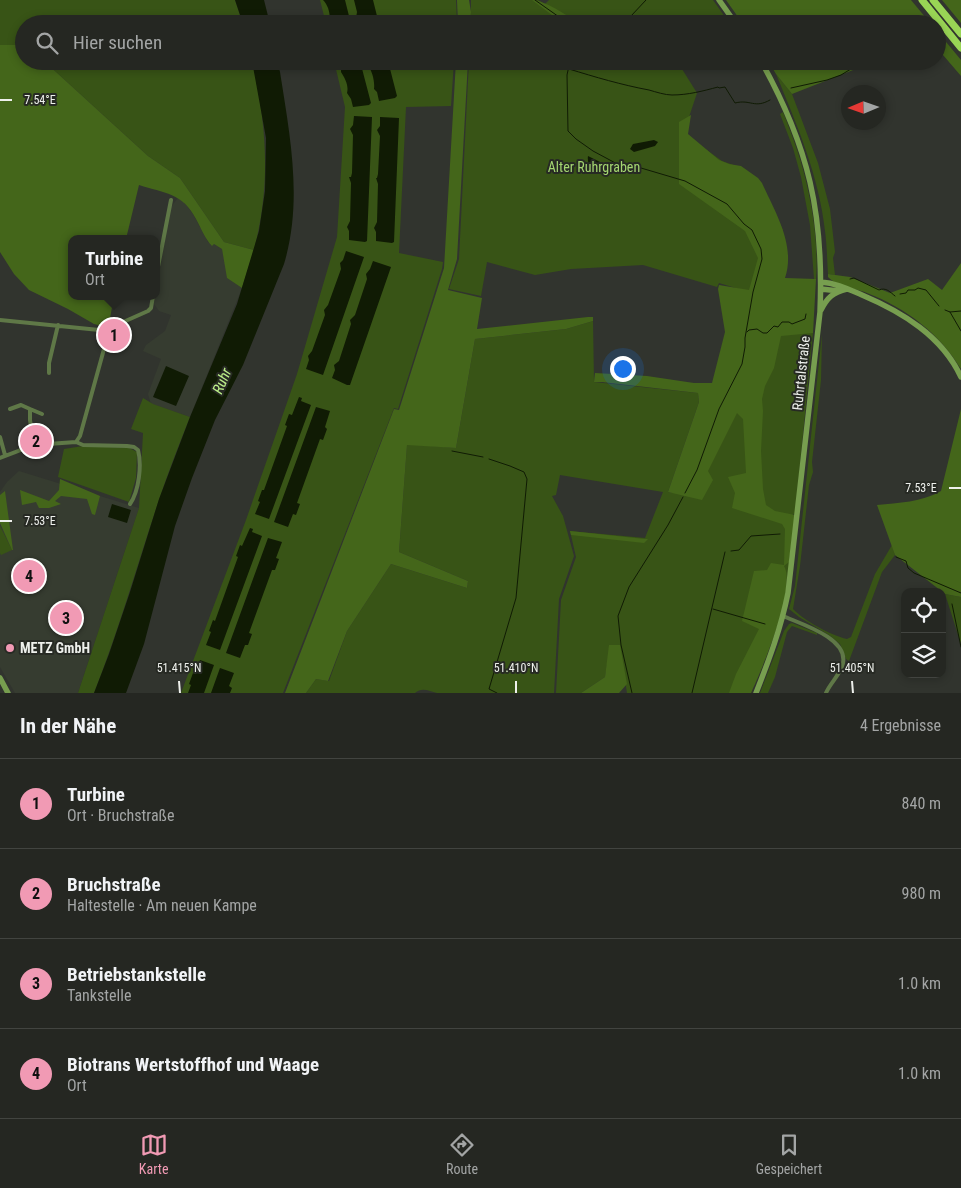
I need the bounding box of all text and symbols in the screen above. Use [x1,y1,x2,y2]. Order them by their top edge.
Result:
search box [15,15,946,70]
icon: search [33,29,61,57]
text: Hier suchen [73,31,162,54]
north arrow [841,85,886,130]
text: 7.54°E [24,93,56,107]
park label: Alter Ruhrgraben [548,159,640,175]
popup [68,235,160,300]
text: Turbine [85,247,143,270]
text: Ort [85,270,105,289]
pin: 1 [98,316,130,354]
street label: Ruhrtalstraße [789,335,813,411]
your location [610,356,636,382]
water label: Ruhr [209,365,236,397]
pin: 2 [20,422,52,460]
text: 7.53°E [905,481,937,495]
text: 7.53°E [24,514,56,528]
pin: 4 [13,557,45,595]
map controls [901,588,946,678]
button: locate [901,588,946,633]
pin: 3 [50,599,82,637]
button: layers [901,633,946,678]
place label: METZ GmbH [20,640,90,656]
marker: METZ GmbH [4,642,16,654]
text: 51.415°N [157,661,201,675]
text: 51.410°N [494,661,538,675]
text: 51.405°N [830,661,874,675]
text: In der Nähe [20,714,116,738]
text: 4 Ergebnisse [860,716,941,735]
text: Turbine [67,783,125,806]
text: 1 [32,794,40,813]
text: 840 m [902,794,941,813]
text: Ort · Bruchstraße [67,806,174,825]
text: Bruchstraße [67,873,161,896]
text: 2 [32,884,40,903]
text: 980 m [902,884,941,903]
text: Haltestelle · Am neuen Kampe [67,896,257,915]
text: Betriebstankstelle [67,963,206,986]
text: 3 [32,974,40,993]
text: 1.0 km [898,974,941,993]
text: Tankstelle [67,986,131,1005]
text: Biotrans Wertstoffhof und Waage [67,1053,319,1076]
text: 4 [32,1064,40,1083]
text: 1.0 km [898,1064,941,1083]
text: Ort [67,1076,87,1095]
tab: Karte [139,1131,168,1177]
tab: Route [446,1131,478,1177]
tab: Gespeichert [756,1131,822,1177]

